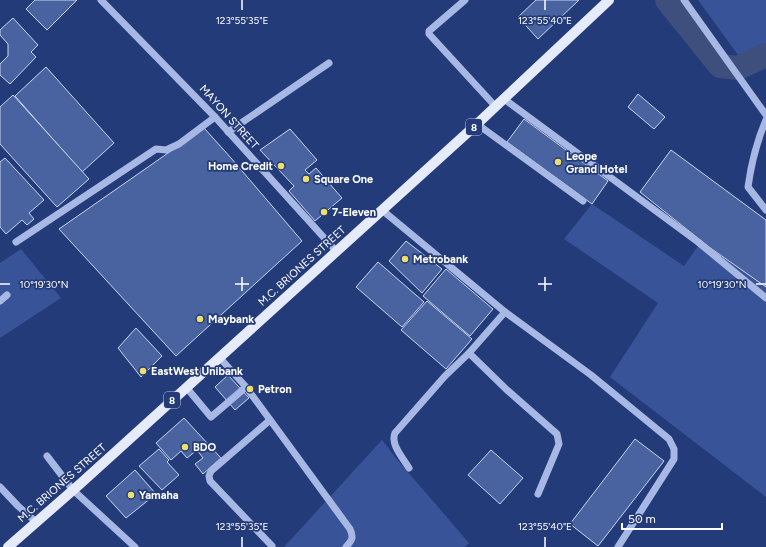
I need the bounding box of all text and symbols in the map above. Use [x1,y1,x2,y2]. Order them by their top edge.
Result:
text: 123°55'35"E [216,14,268,27]
text: 123°55'40"E [518,14,572,27]
street label: MAYON STREET [197,82,261,152]
road number: 8 [466,119,482,135]
place label: Leope Grand Hotel [566,150,628,176]
marker: Leope Grand Hotel [553,157,563,167]
place label: Home Credit [208,160,274,173]
marker: Home Credit [276,161,286,171]
place label: Square One [314,173,373,186]
marker: Square One [301,174,311,184]
place label: 7-Eleven [332,206,376,219]
marker: 7-Eleven [319,207,329,217]
street label: M.C. BRIONES STREET [256,223,348,309]
place label: Metrobank [413,253,468,266]
marker: Metrobank [400,254,410,264]
text: 10°19'30"N [20,278,68,291]
text: 10°19'30"N [698,278,746,291]
place label: Maybank [208,313,254,326]
marker: Maybank [195,314,205,324]
place label: EastWest Unibank [151,365,243,378]
marker: EastWest Unibank [138,366,148,376]
place label: Petron [258,383,292,396]
marker: Petron [245,384,255,394]
road number: 8 [164,392,180,408]
street label: M.C. BRIONES STREET [15,441,109,525]
place label: BDO [193,441,216,454]
marker: BDO [180,442,190,452]
place label: Yamaha [139,489,179,502]
marker: Yamaha [126,490,136,500]
scale bar [622,505,722,531]
text: 50 m [628,512,656,526]
text: 123°55'35"E [216,520,268,533]
text: 123°55'40"E [518,520,572,533]

